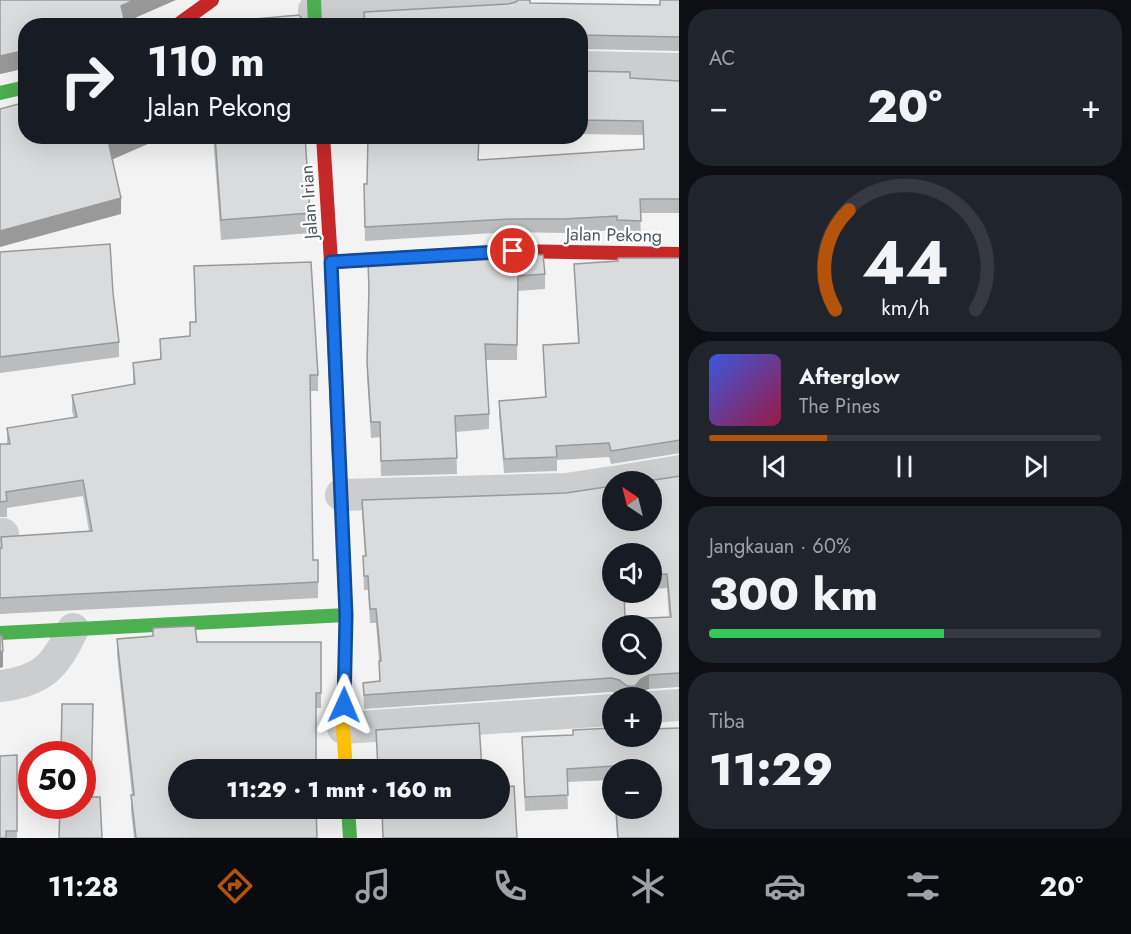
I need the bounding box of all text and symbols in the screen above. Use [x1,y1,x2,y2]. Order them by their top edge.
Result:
text: 110 m [147,31,265,92]
icon: right [48,42,126,120]
text: AC [709,44,735,73]
text: 20° [867,74,942,139]
text: − [709,83,728,130]
text: + [1081,83,1101,130]
text: Jalan Pekong [147,87,292,126]
street label: Jalan Irian [293,164,325,242]
text: 44 [861,217,949,307]
street label: Jalan Pekong [564,221,662,249]
pin [487,225,538,276]
icon: arrive [496,234,529,267]
text: km/h [881,293,929,324]
text: Afterglow [799,360,900,392]
text: The Pines [799,392,880,421]
icon: previous [758,450,791,483]
icon: pause [888,450,921,483]
icon: next [1019,450,1052,483]
north arrow [602,471,662,531]
map controls [602,471,662,819]
text: Jangkauan · 60% [709,532,851,561]
button: sound [602,543,662,603]
text: 300 km [709,562,878,627]
button: search [602,615,662,675]
position arrow [312,673,376,737]
button: + [602,687,662,747]
text: Tiba [709,707,745,736]
text: 11:29 [709,737,833,802]
speed limit sign: 50 [18,741,96,819]
button: − [602,759,662,819]
text: 11:29 · 1 mnt · 160 m [226,773,452,805]
icon: directions [214,865,256,907]
icon: music [352,865,394,907]
icon: phone [489,865,531,907]
icon: climate [627,865,669,907]
icon: car [764,865,806,907]
icon: filters [902,865,944,907]
text: 11:28 [48,867,119,906]
text: 20° [1040,867,1083,906]

